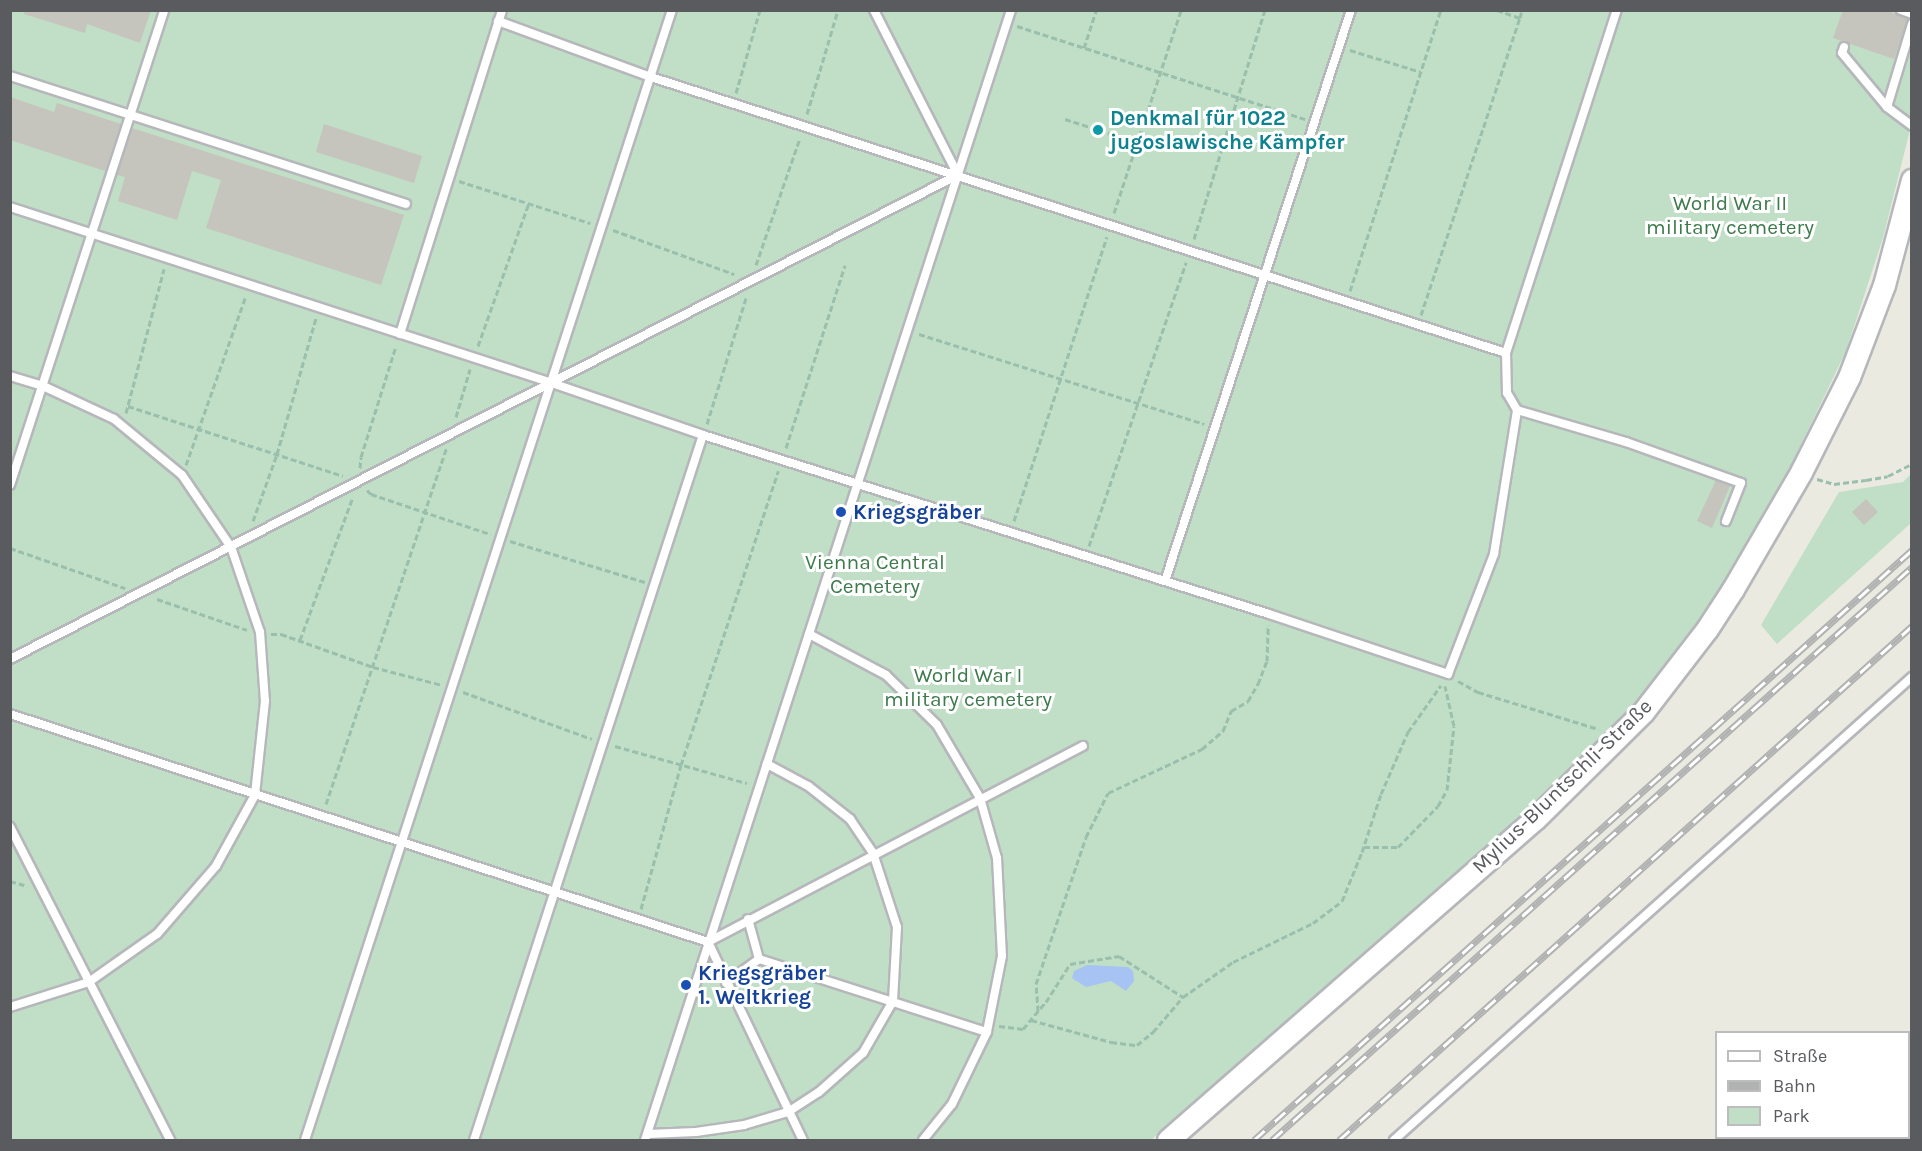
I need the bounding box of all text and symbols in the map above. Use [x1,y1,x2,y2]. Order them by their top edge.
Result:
place label: Denkmal für 1022 jugoslawische Kämpfer [1110,105,1344,155]
marker: Denkmal für 1022 jugoslawische Kämpfer [1091,123,1105,137]
park label: World War II military cemetery [1646,190,1814,240]
place label: Kriegsgräber [853,499,981,525]
marker: Kriegsgräber [834,505,848,519]
park label: Vienna Central Cemetery [805,549,945,599]
park label: World War I military cemetery [884,662,1052,712]
street label: Mylius-Bluntschli-Straße [1467,693,1657,879]
place label: Kriegsgräber 1. Weltkrieg [698,960,826,1010]
marker: Kriegsgräber 1. Weltkrieg [679,978,693,992]
legend [1715,1031,1910,1139]
text: Straße [1773,1045,1827,1067]
text: Bahn [1773,1075,1816,1097]
text: Park [1773,1105,1810,1127]

